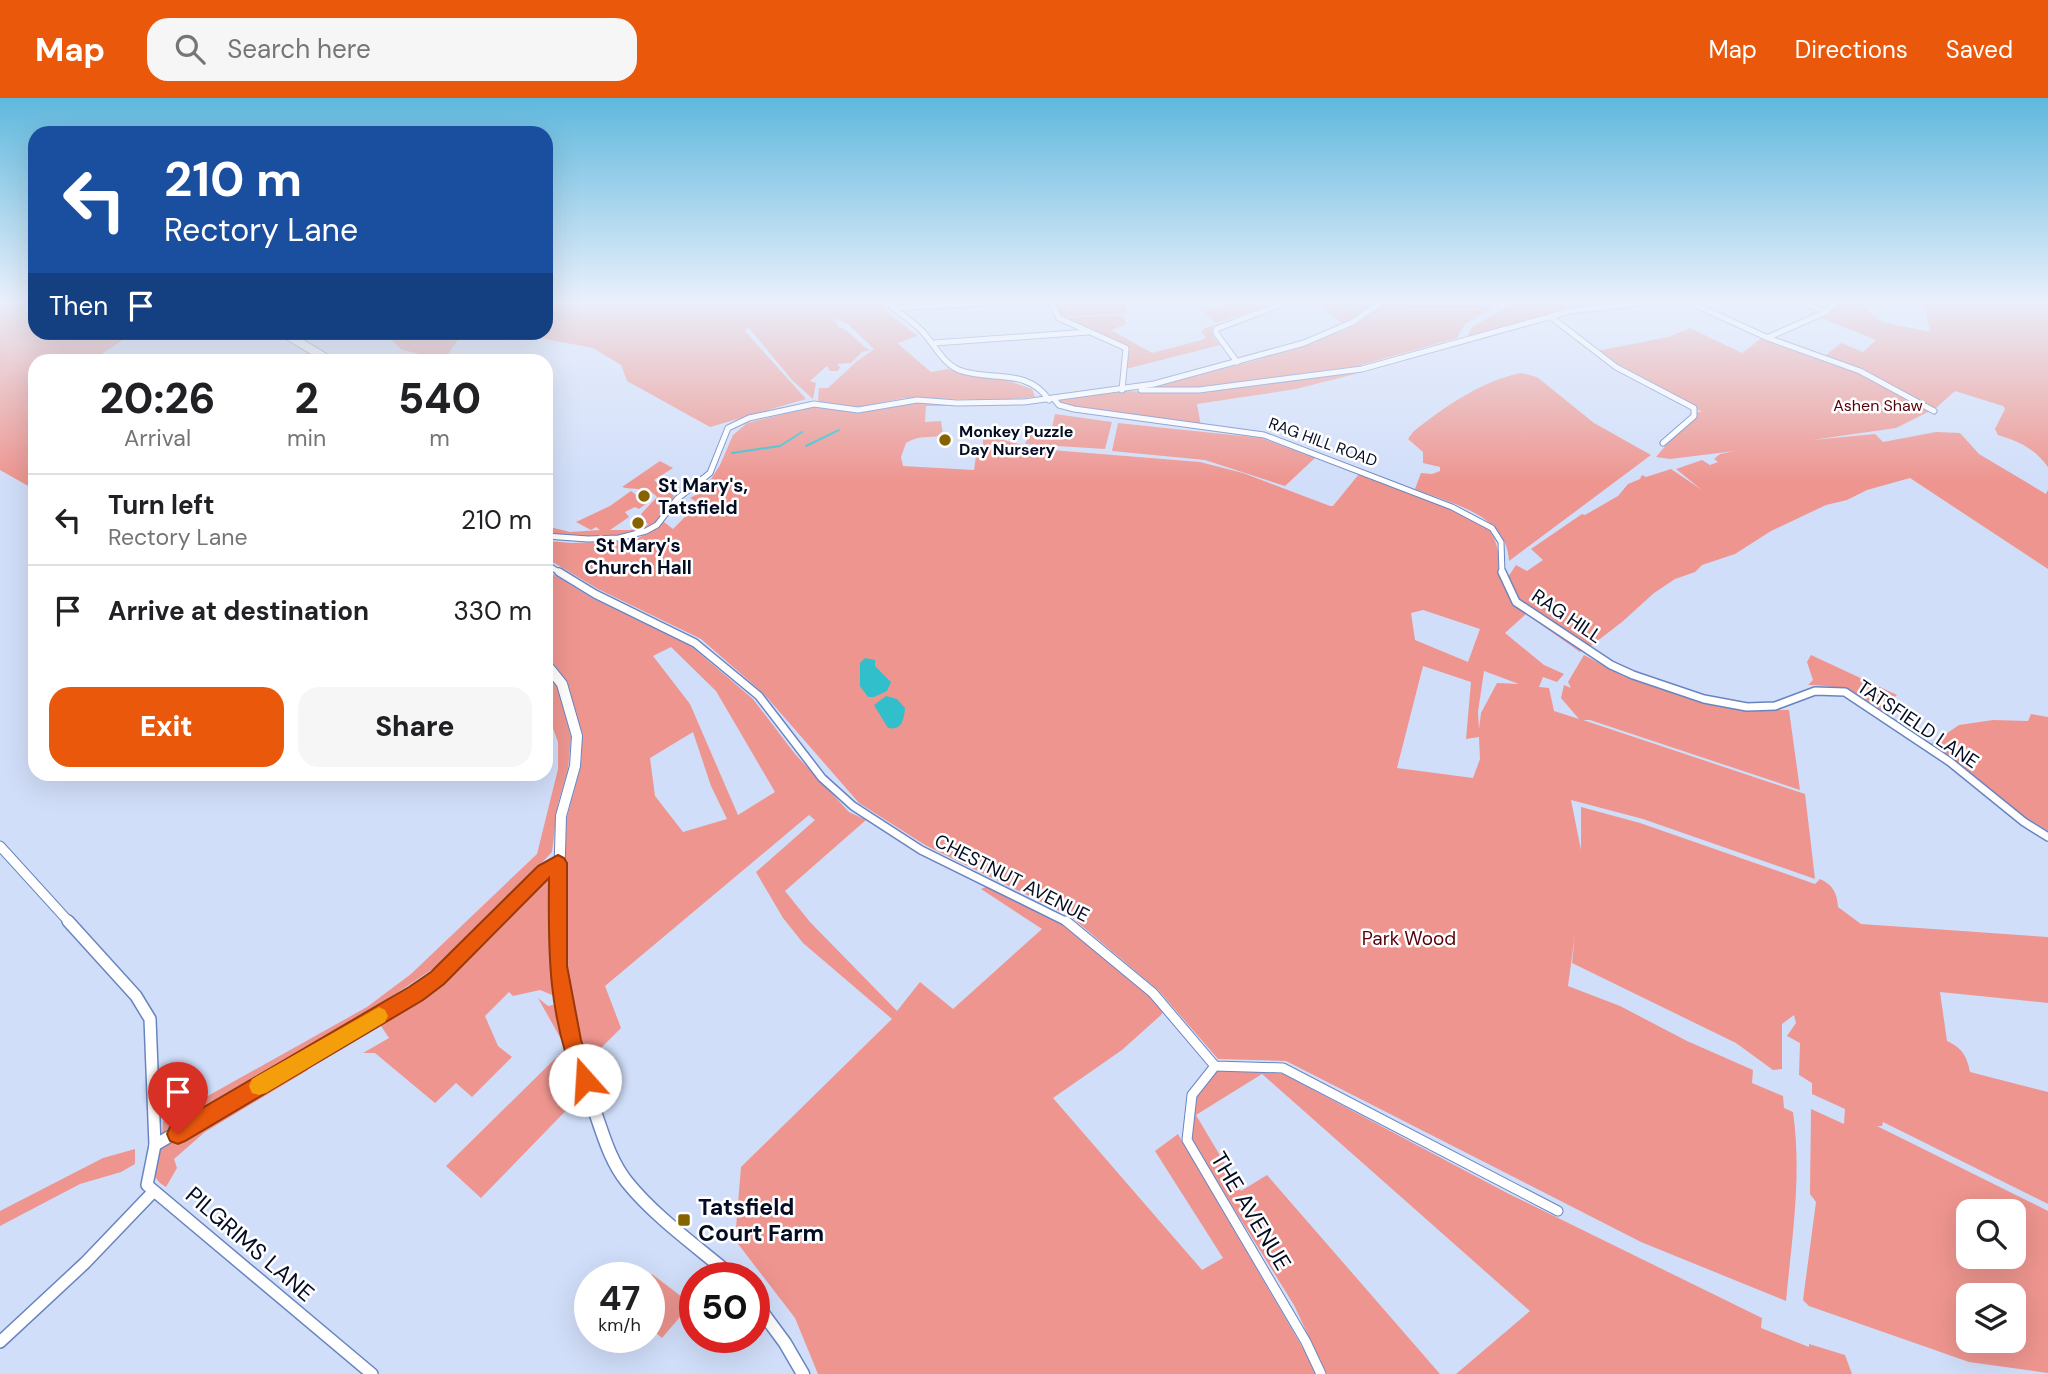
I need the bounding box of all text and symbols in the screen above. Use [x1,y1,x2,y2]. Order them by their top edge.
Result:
search box [147,18,637,81]
text: Map [35,28,105,71]
icon: search [171,30,209,68]
text: Search here [227,32,371,66]
text: Map [1709,34,1757,65]
text: Directions [1795,34,1908,65]
text: Saved [1946,34,2013,65]
text: 210 m [164,147,302,211]
icon: left [49,154,140,245]
text: Rectory Lane [164,209,358,251]
icon: arrive [122,287,160,325]
text: Then [49,289,108,323]
text: 20:26 [100,371,215,426]
text: 2 [295,371,319,426]
text: 540 [398,371,481,426]
park label: Ashen Shaw [1833,395,1923,416]
street label: RAG HILL ROAD [1266,413,1380,471]
place label: Monkey Puzzle Day Nursery [959,421,1073,460]
text: Arrival [124,423,191,453]
text: min [287,423,326,453]
text: m [429,423,450,453]
marker: Monkey Puzzle Day Nursery [937,432,953,448]
place label: St Mary's, Tatsfield [658,473,748,520]
text: Turn left [108,488,215,522]
marker: St Mary's, Tatsfield [636,488,652,504]
icon: left [49,501,87,539]
text: 210 m [461,503,532,537]
marker: St Mary's Church Hall [630,515,646,531]
text: Rectory Lane [108,522,248,552]
place label: St Mary's Church Hall [584,533,692,580]
street label: RAG HILL [1527,583,1607,649]
icon: arrive [49,592,87,630]
text: Arrive at destination [108,594,369,628]
text: 330 m [453,594,532,628]
street label: TATSFIELD LANE [1852,674,1984,774]
button: Exit [49,687,284,767]
button: Share [298,687,532,767]
street label: CHESTNUT AVENUE [930,828,1094,928]
park label: Park Wood [1362,926,1456,951]
position arrow [548,1043,622,1117]
pin [148,1062,208,1134]
icon: arrive [159,1073,197,1111]
street label: THE AVENUE [1204,1146,1298,1276]
street label: PILGRIMS LANE [179,1180,321,1308]
place label: Tatsfield Court Farm [698,1192,824,1248]
map controls [1956,1199,2026,1353]
button: search [1956,1199,2026,1269]
marker: Tatsfield Court Farm [676,1212,692,1228]
speed limit sign: 50 [679,1262,770,1353]
text: 47 [599,1275,640,1321]
button: layers [1956,1283,2026,1353]
text: km/h [598,1313,641,1337]

